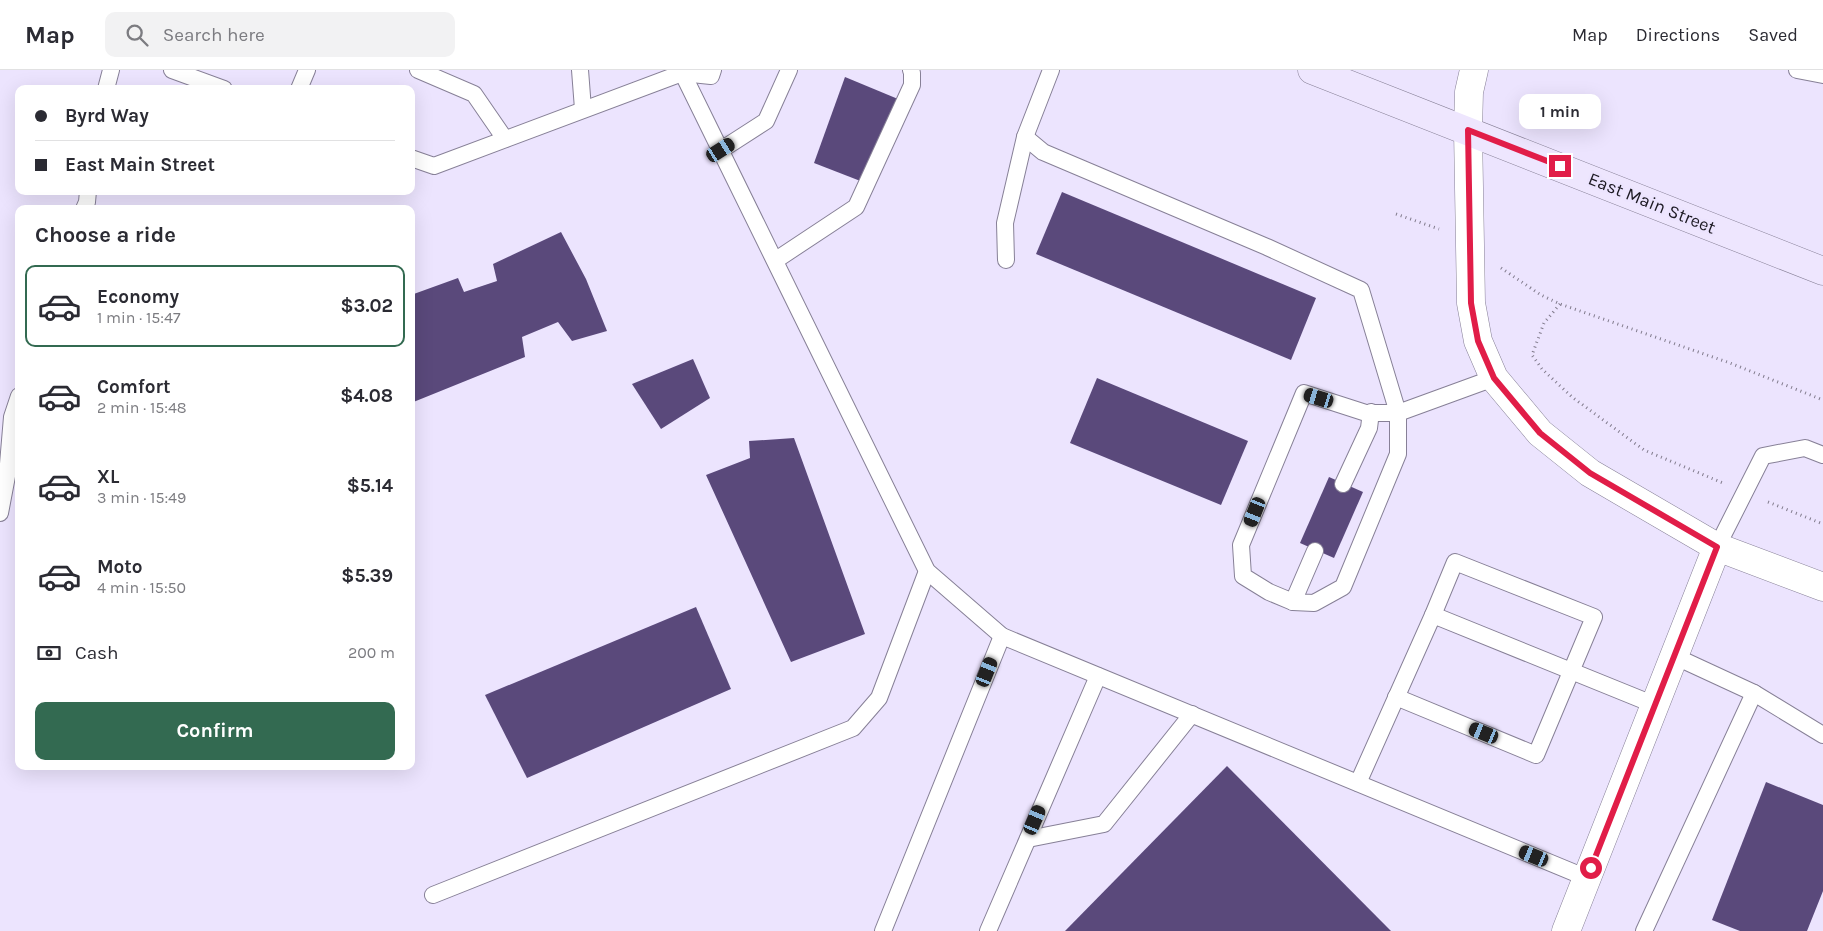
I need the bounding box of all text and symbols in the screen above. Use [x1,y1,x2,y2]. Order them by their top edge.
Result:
search box [105,12,455,57]
text: Map [25,21,75,49]
icon: search [123,21,151,49]
text: Search here [163,24,265,46]
text: Map [1572,24,1608,46]
text: Directions [1636,24,1720,46]
text: Saved [1748,24,1798,46]
callout: 1 min [1519,93,1601,128]
text: 1 min [1540,102,1580,121]
text: Byrd Way [65,105,149,127]
car [704,136,737,164]
text: East Main Street [65,154,215,176]
route end [1549,155,1571,177]
street label: East Main Street [1585,167,1719,239]
text: Choose a ride [35,222,176,248]
icon: car [37,284,82,329]
text: Economy [97,286,179,308]
text: $3.02 [340,295,393,317]
text: 1 min · 15:47 [97,308,180,327]
icon: car [37,374,82,419]
text: Comfort [97,376,171,398]
text: $4.08 [340,385,393,407]
car [1302,386,1335,410]
text: 2 min · 15:48 [97,398,187,417]
icon: car [37,464,82,509]
text: XL [97,466,119,488]
text: $5.14 [347,475,393,497]
text: 3 min · 15:49 [97,488,186,507]
car [1242,495,1267,529]
icon: car [37,554,82,599]
text: Moto [97,556,143,578]
text: $5.39 [341,565,393,587]
text: 4 min · 15:50 [97,578,186,597]
icon: cash [35,639,63,667]
text: Cash [75,642,119,664]
text: 200 m [348,643,395,662]
car [974,655,999,689]
button: Confirm [35,702,395,760]
car [1467,720,1500,746]
car [1022,803,1047,837]
car [1517,843,1550,869]
route start [1580,857,1602,879]

